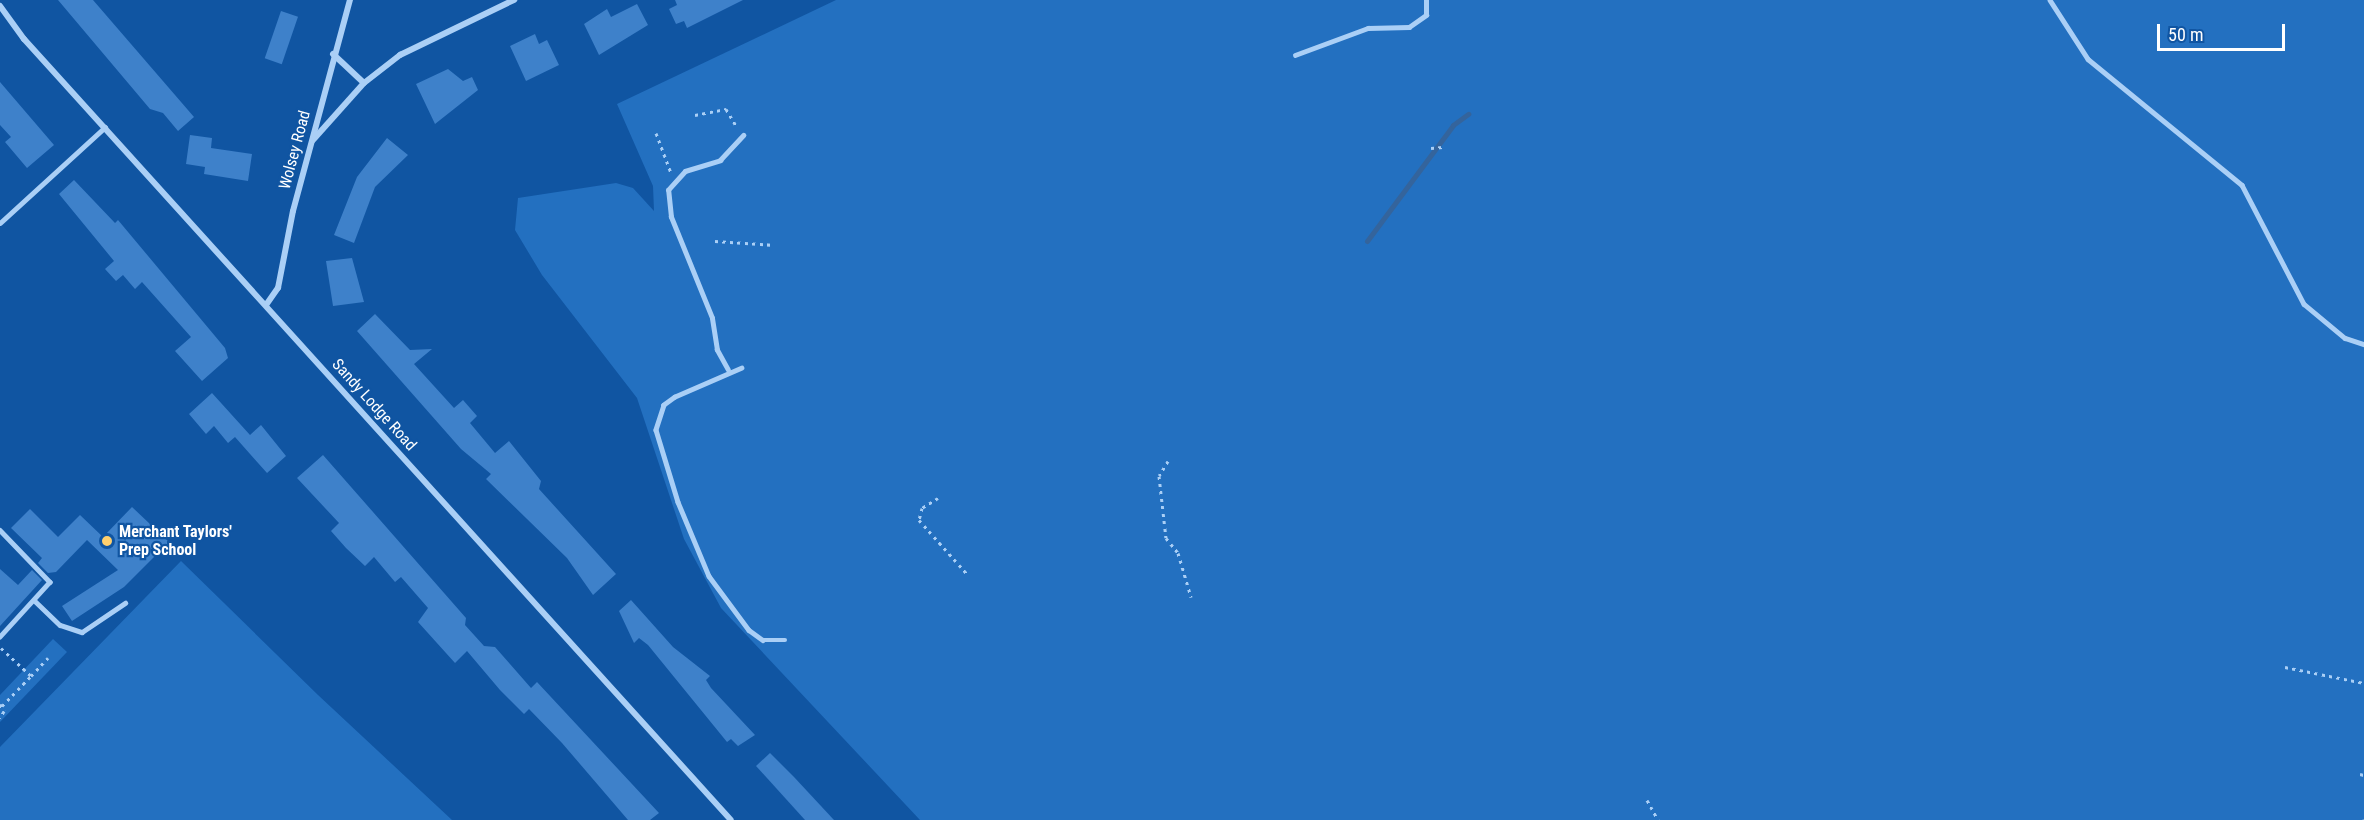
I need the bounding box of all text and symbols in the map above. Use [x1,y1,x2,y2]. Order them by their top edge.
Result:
scale bar [2160,12,2288,50]
text: 50 m [2168,24,2203,45]
street label: Wolsey Road [275,108,315,192]
street label: Sandy Lodge Road [328,355,420,455]
place label: Merchant Taylors' Prep School [119,522,232,560]
marker: Merchant Taylors' Prep School [100,534,114,548]

